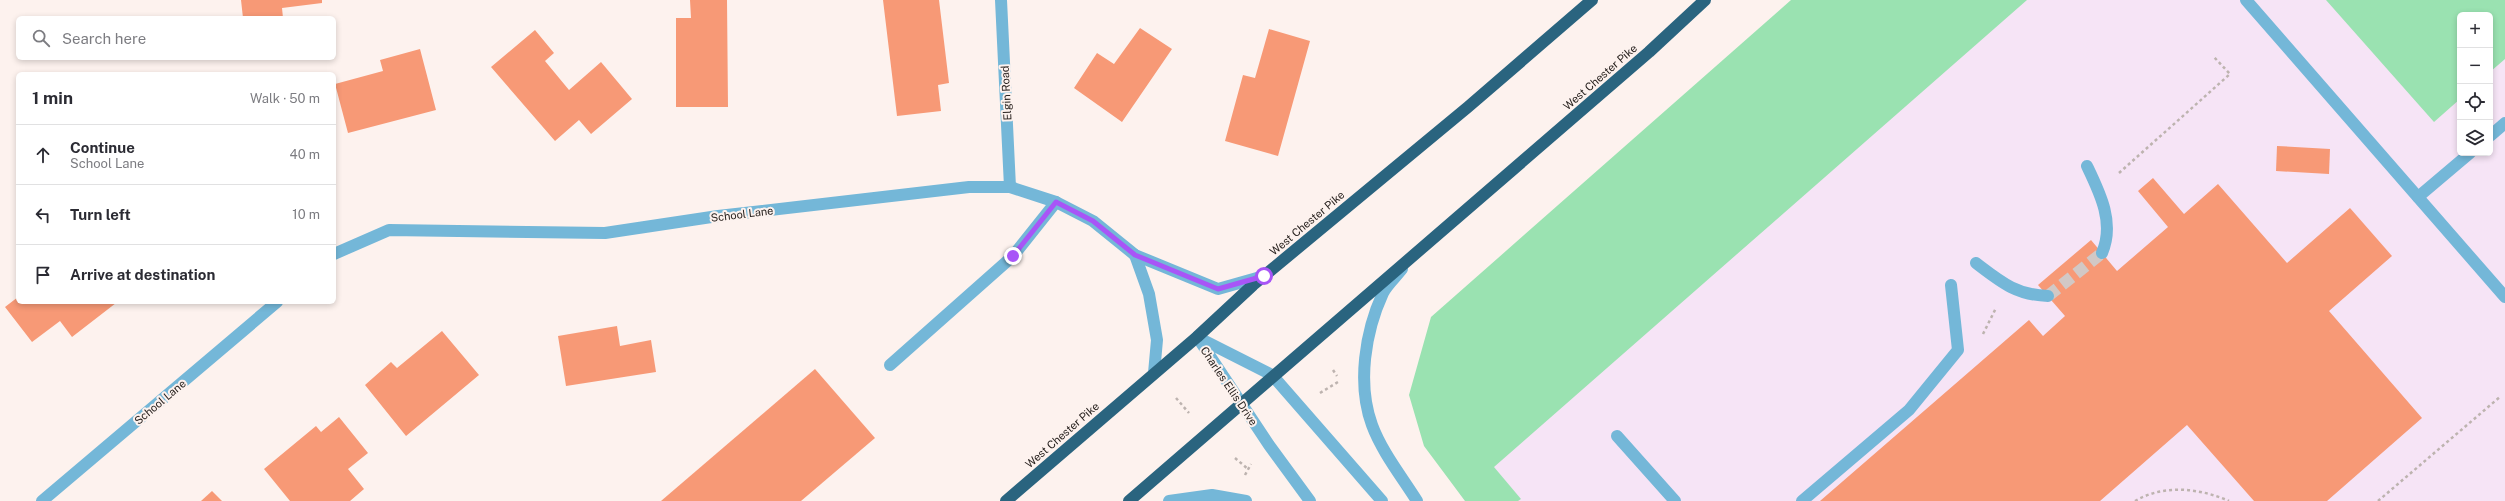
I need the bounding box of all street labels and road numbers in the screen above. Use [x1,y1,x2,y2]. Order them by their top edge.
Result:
street label: West Chester Pike [1561,42,1639,112]
street label: Elgin Road [999,65,1013,121]
street label: West Chester Pike [1267,188,1347,258]
street label: School Lane [710,204,774,224]
street label: Charles Ellis Drive [1198,344,1260,428]
street label: School Lane [132,377,188,427]
street label: West Chester Pike [1023,400,1101,470]

